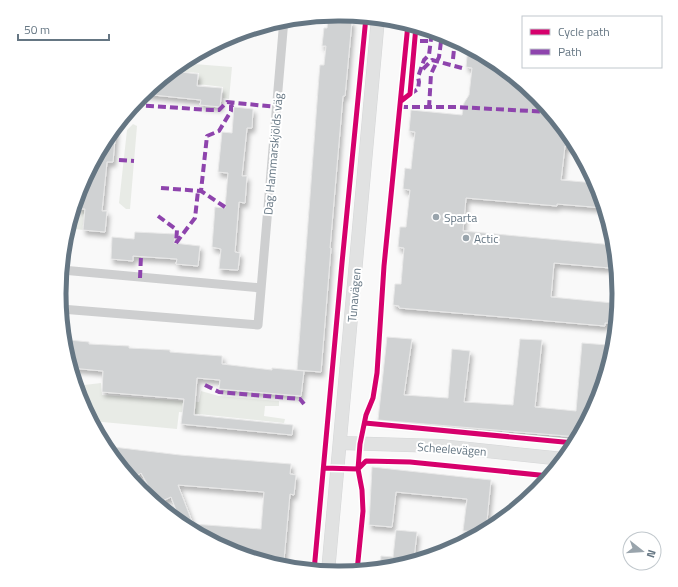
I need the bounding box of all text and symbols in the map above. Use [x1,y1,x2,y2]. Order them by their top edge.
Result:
scale bar [18,16,109,42]
legend [522,16,662,68]
text: 50 m [24,20,50,39]
text: Cycle path [558,22,610,41]
text: Path [558,42,582,61]
street label: Dag Hammarskjölds väg [258,92,288,216]
place label: Sparta [444,208,477,227]
marker: Sparta [431,212,441,222]
place label: Actic [474,229,498,248]
marker: Actic [461,233,471,243]
street label: Tunavägen [342,267,366,323]
street label: Scheelevägen [417,437,487,461]
north arrow [622,531,662,571]
text: N [643,548,660,560]

